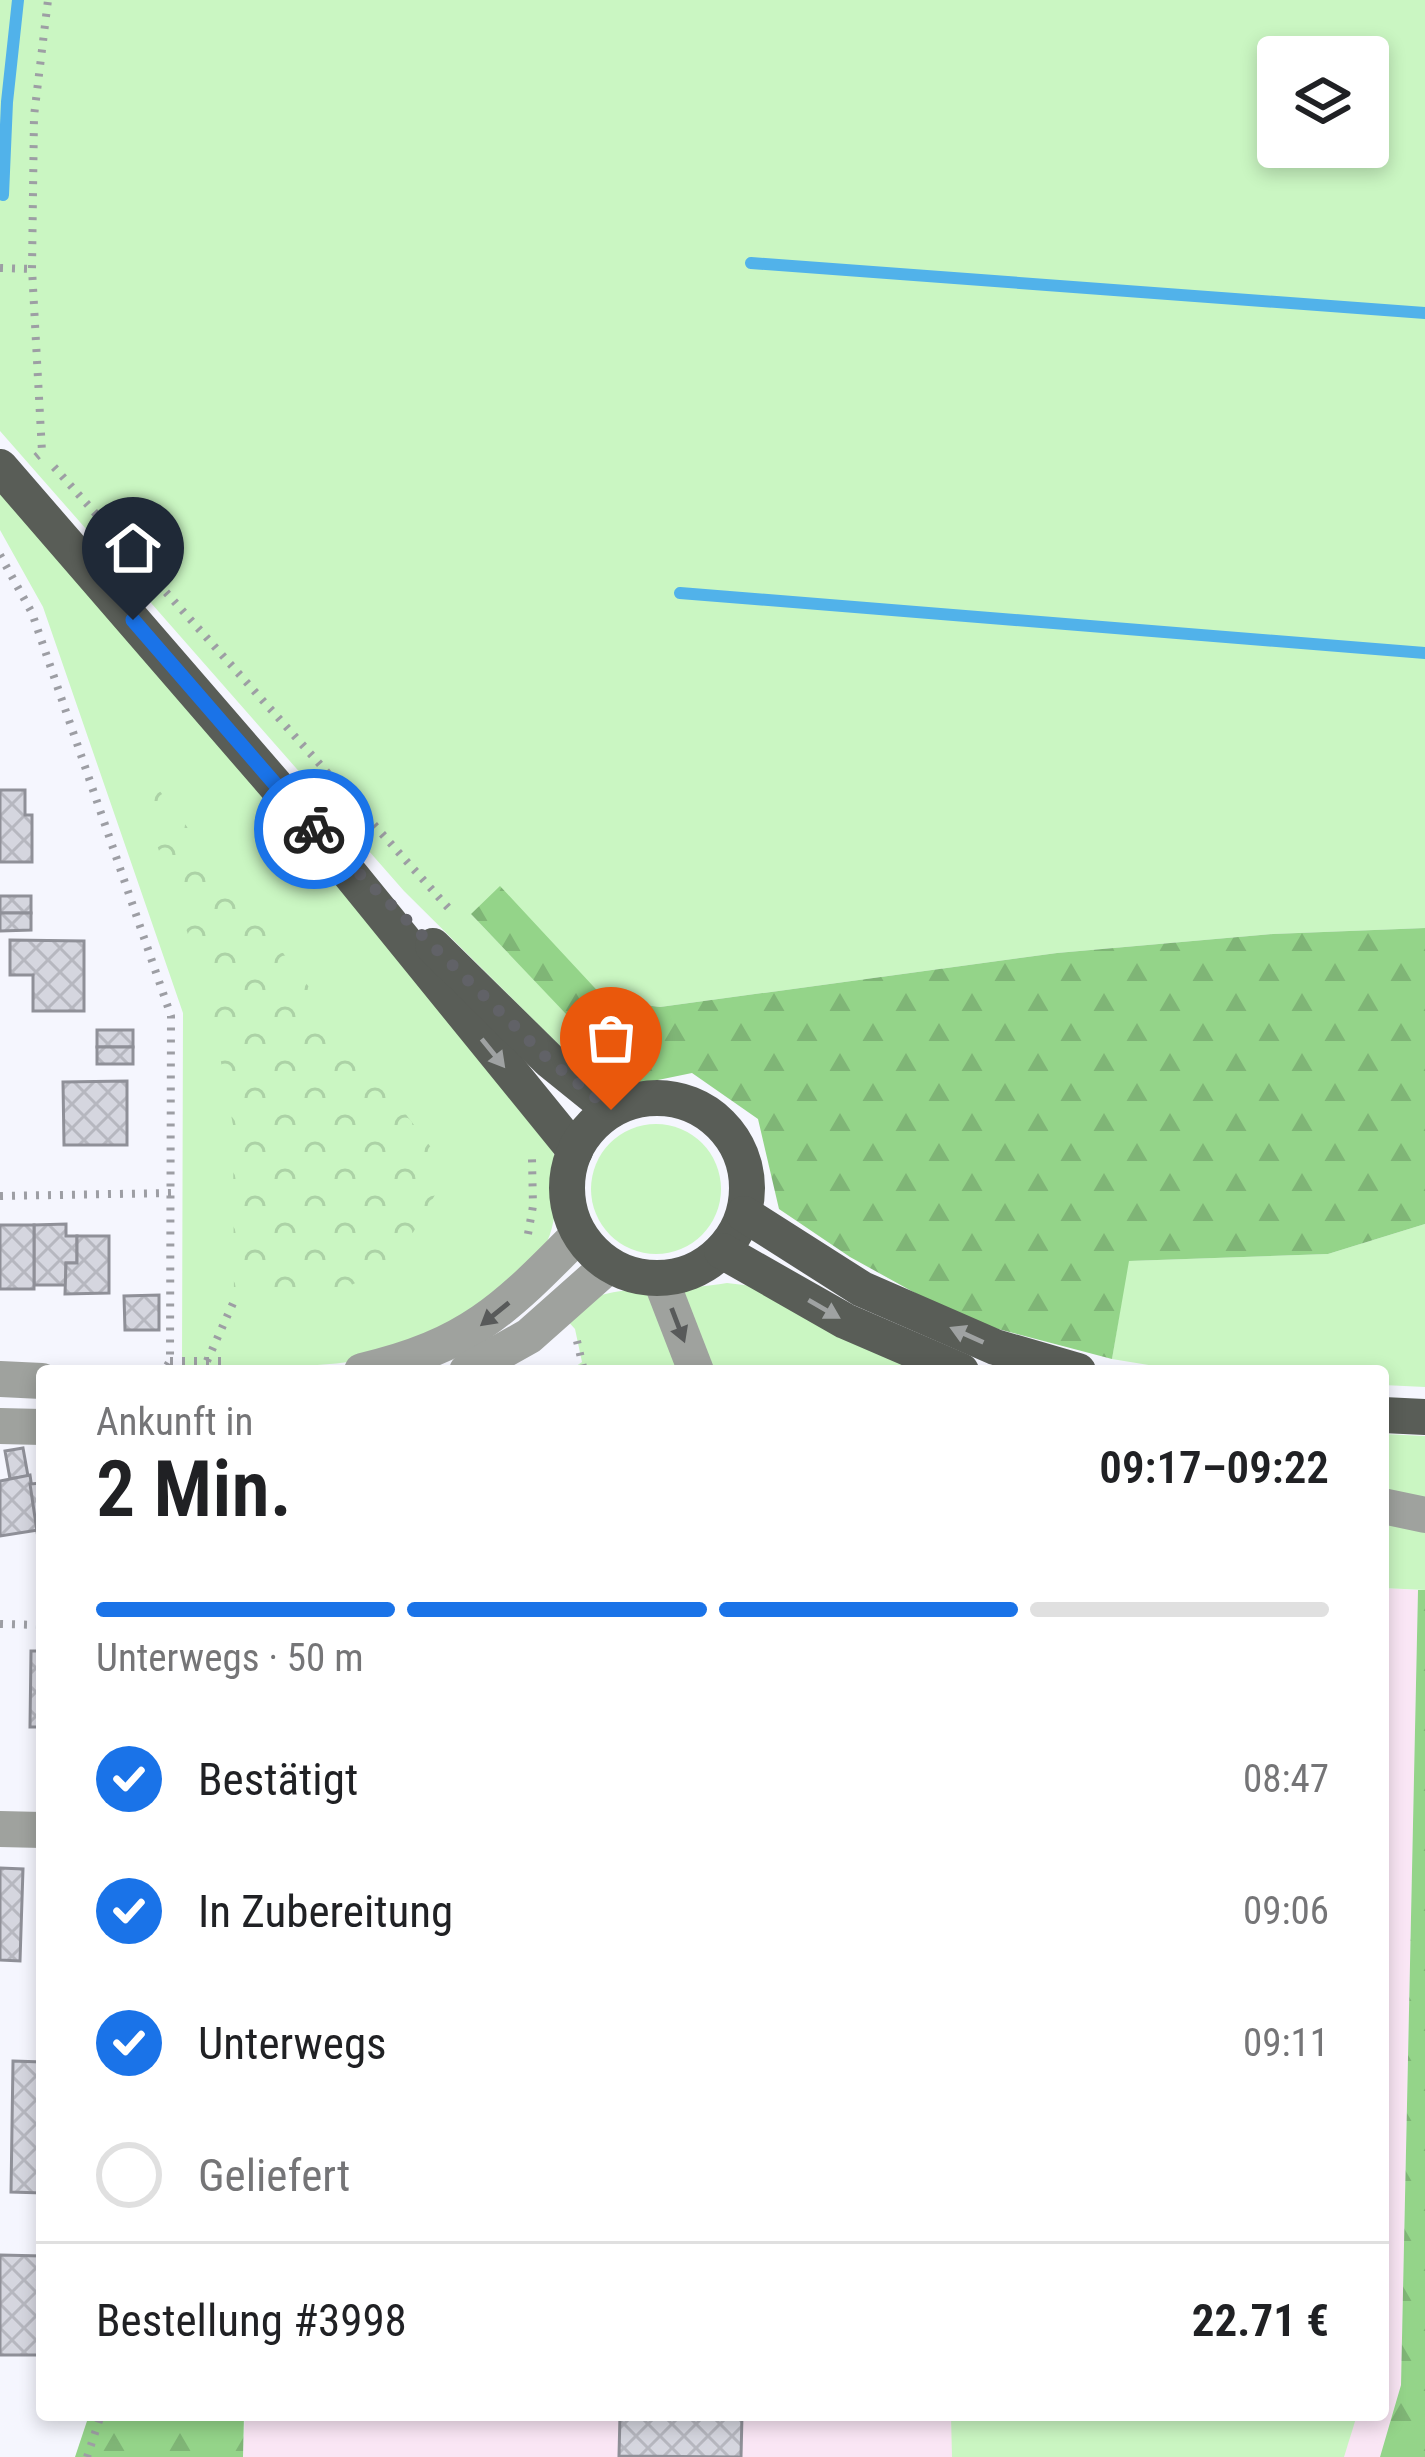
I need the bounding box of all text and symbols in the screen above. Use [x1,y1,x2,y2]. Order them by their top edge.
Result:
map controls [1257,36,1389,168]
button: layers [1257,36,1389,168]
pin [82,497,184,620]
icon: home [100,515,166,581]
courier [254,769,374,889]
icon: bike [281,796,347,862]
pin [560,987,662,1110]
icon: bag [578,1005,644,1071]
one-way arrow [480,1037,505,1068]
one-way arrow [807,1297,841,1318]
one-way arrow [479,1301,510,1326]
one-way arrow [669,1307,688,1343]
one-way arrow [950,1324,985,1344]
text: Ankunft in [96,1399,253,1445]
text: 09:17–09:22 [1099,1441,1329,1494]
text: 2 Min. [96,1444,292,1535]
text: Unterwegs · 50 m [96,1635,364,1681]
icon: check [96,1746,162,1812]
text: Bestätigt [198,1753,358,1806]
text: 08:47 [1243,1756,1329,1802]
icon: check [96,1878,162,1944]
text: In Zubereitung [198,1885,453,1938]
text: 09:06 [1243,1888,1329,1934]
icon: check [96,2010,162,2076]
text: Unterwegs [198,2017,387,2070]
text: 09:11 [1243,2020,1329,2066]
text: Geliefert [198,2149,350,2202]
text: Bestellung #3998 [96,2294,407,2347]
text: 22.71 € [1192,2294,1329,2347]

